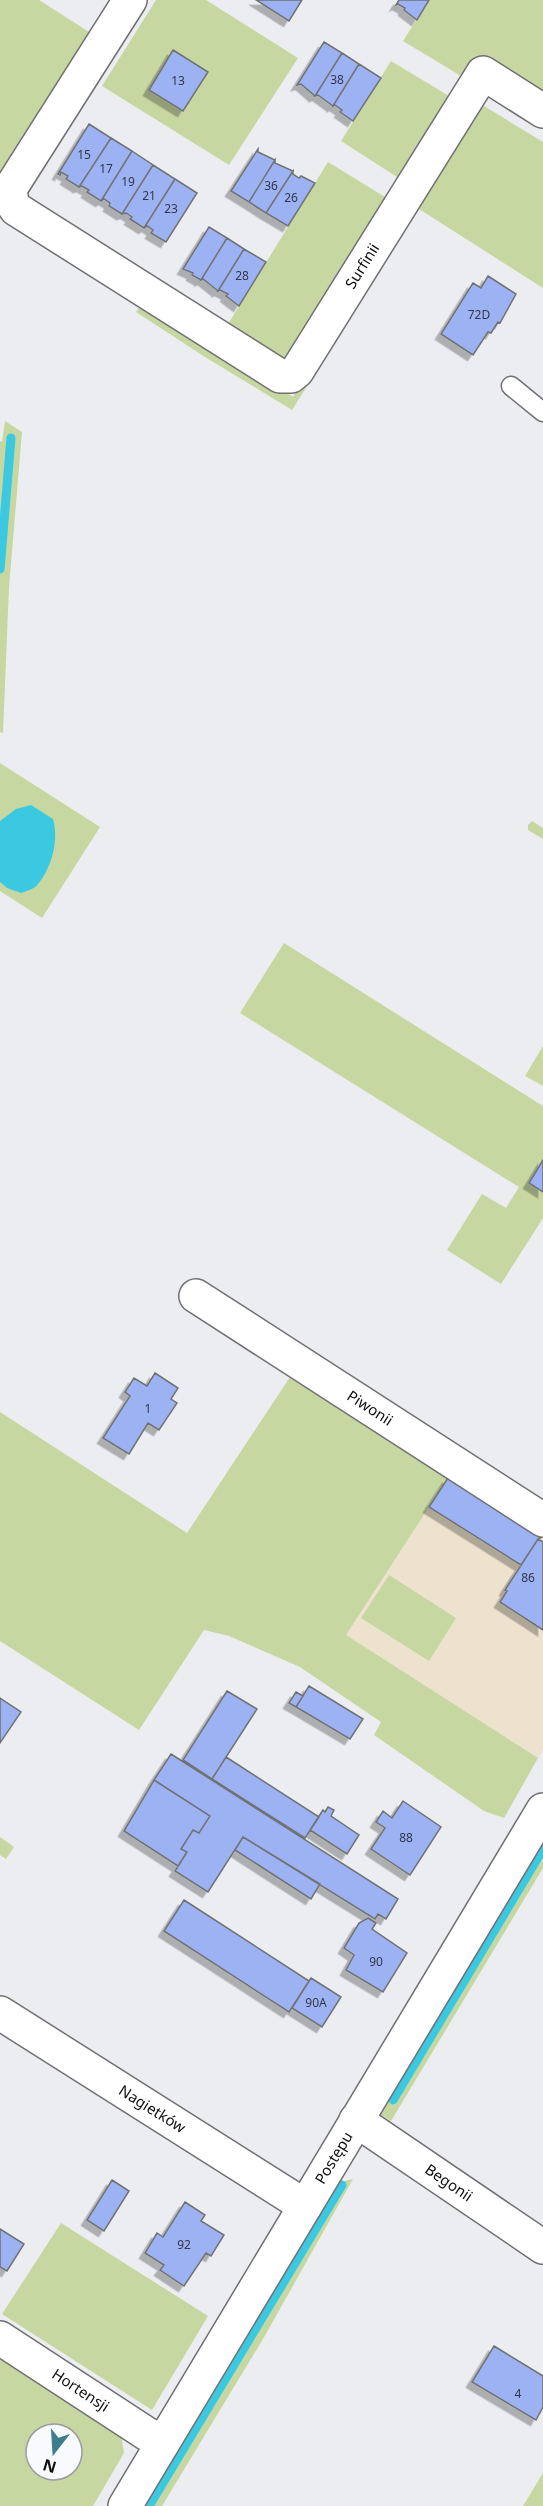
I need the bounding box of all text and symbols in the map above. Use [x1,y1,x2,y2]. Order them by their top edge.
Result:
house number: 38 [330,71,344,88]
house number: 13 [171,72,185,89]
house number: 15 [77,146,91,163]
house number: 17 [99,160,113,177]
house number: 19 [121,173,135,190]
house number: 36 [264,177,278,194]
house number: 21 [142,187,156,204]
house number: 26 [284,189,298,206]
house number: 23 [164,200,178,217]
street label: Surfinii [340,239,383,292]
house number: 28 [235,267,249,284]
house number: 72D [468,306,490,323]
street label: Piwonii [344,1385,397,1430]
house number: 1 [145,1400,151,1417]
house number: 86 [521,1569,535,1586]
house number: 88 [399,1829,413,1846]
house number: 90 [369,1953,383,1970]
house number: 90A [305,1994,327,2011]
street label: Nagietków [115,2080,190,2137]
street label: Postępu [310,2128,357,2187]
street label: Begonii [421,2159,477,2205]
house number: 92 [177,2236,191,2253]
street label: Hortensji [48,2364,113,2416]
house number: 4 [515,2385,522,2402]
north arrow [24,2422,84,2482]
text: N [40,2454,59,2479]

